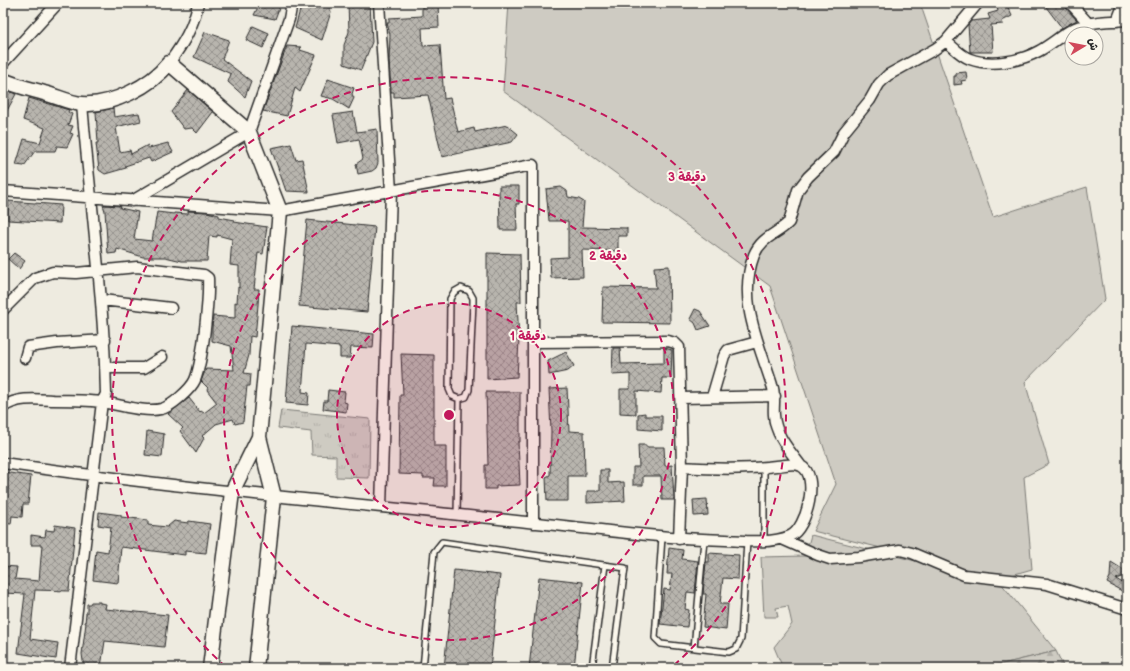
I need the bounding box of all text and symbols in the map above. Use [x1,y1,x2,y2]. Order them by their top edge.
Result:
north arrow [1064,26,1104,66]
text: ش [1086,37,1101,51]
text: 3 دقيقة [668,170,706,185]
text: 2 دقيقة [589,249,628,264]
text: 1 دقيقة [510,329,546,344]
centre of rings [442,408,456,422]

